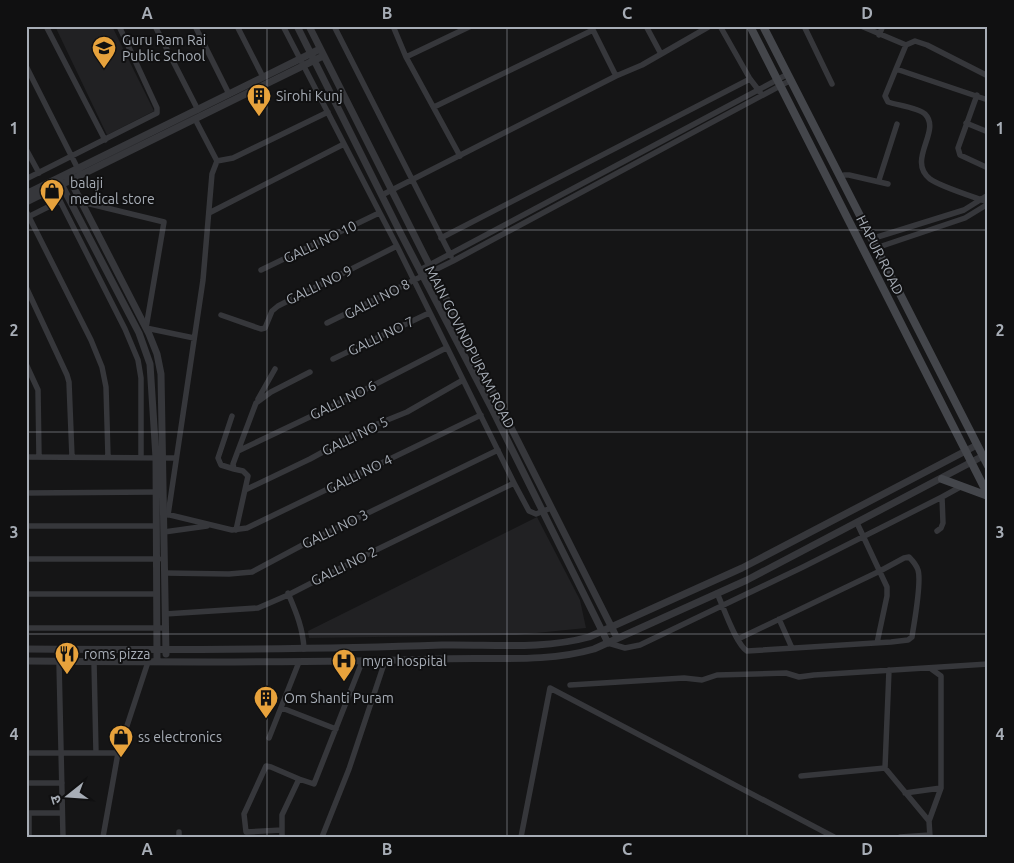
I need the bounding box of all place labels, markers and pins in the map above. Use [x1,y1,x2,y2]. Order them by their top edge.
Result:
place label: Guru Ram Rai Public School [122,32,206,64]
school or university icon: Guru Ram Rai Public School [91,35,117,69]
building icon: Sirohi Kunj [246,83,272,117]
place label: Sirohi Kunj [276,88,343,104]
place label: balaji medical store [70,175,155,207]
shop icon: balaji medical store [39,178,65,212]
restaurant icon: roms pizza [54,641,80,675]
place label: roms pizza [84,646,151,662]
hospital icon: myra hospital [331,648,357,682]
place label: myra hospital [362,653,447,669]
building icon: Om Shanti Puram [253,685,279,719]
place label: Om Shanti Puram [284,690,394,706]
shop icon: ss electronics [108,724,134,758]
place label: ss electronics [138,729,222,745]

